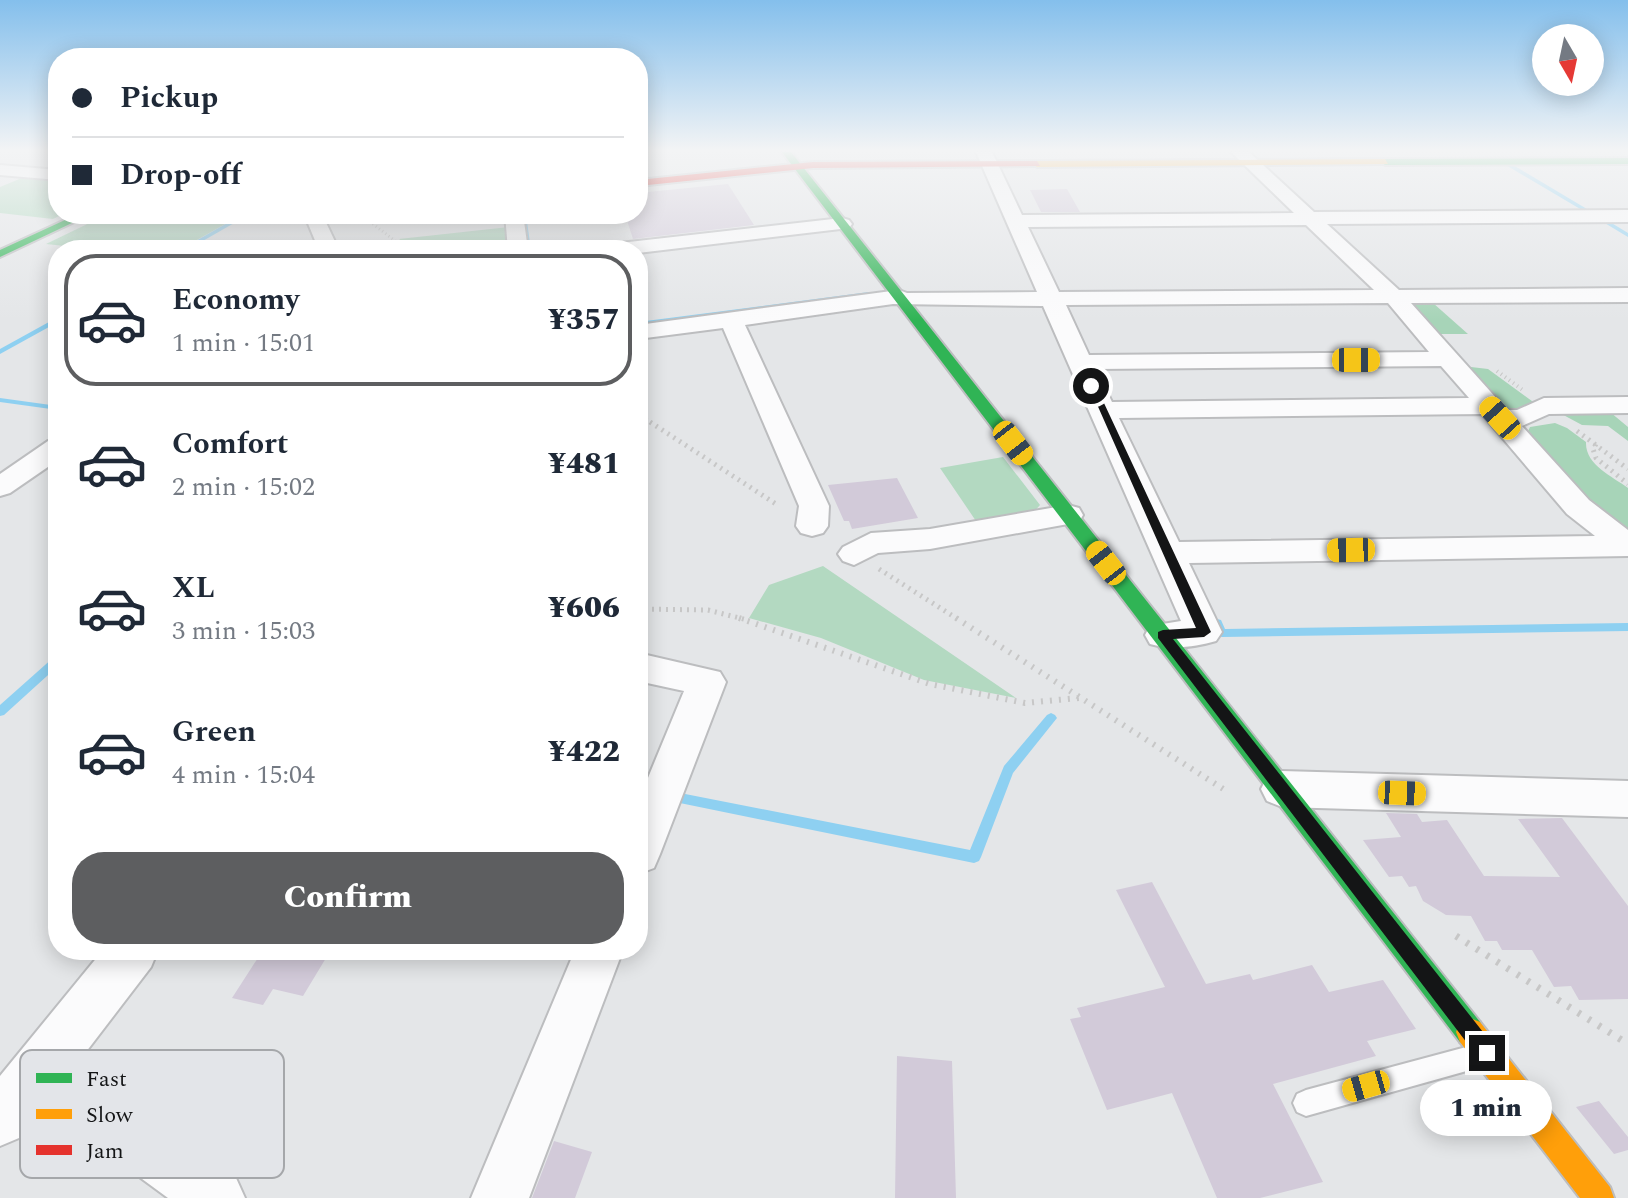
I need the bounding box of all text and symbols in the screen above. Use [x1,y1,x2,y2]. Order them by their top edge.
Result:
north arrow [1532,24,1604,96]
map controls [1532,24,1604,96]
text: Pickup [120,75,218,121]
text: Drop-off [120,152,241,198]
text: Economy [172,277,299,323]
icon: car [76,284,148,356]
text: ¥357 [548,297,620,343]
text: 1 min · 15:01 [172,323,315,363]
car [1332,348,1380,372]
route start [1073,368,1109,404]
car [1475,392,1525,444]
car [989,417,1037,469]
text: Comfort [172,421,288,467]
icon: car [76,428,148,500]
text: ¥481 [548,441,620,487]
text: 2 min · 15:02 [172,467,315,507]
car [1082,537,1130,589]
car [1327,538,1375,562]
text: XL [172,565,215,611]
icon: car [76,572,148,644]
text: ¥606 [548,585,620,631]
text: 3 min · 15:03 [172,611,315,651]
text: Green [172,709,256,755]
icon: car [76,716,148,788]
text: ¥422 [548,729,620,775]
text: 4 min · 15:04 [172,755,315,795]
car [1378,780,1426,806]
button: Confirm [72,852,624,944]
route end [1469,1035,1505,1071]
legend [20,1050,284,1178]
text: Fast [86,1063,127,1096]
car [1340,1068,1392,1104]
callout: 1 min [1421,1081,1553,1137]
text: 1 min [1450,1088,1522,1128]
text: Slow [86,1099,134,1132]
text: Jam [86,1135,124,1168]

